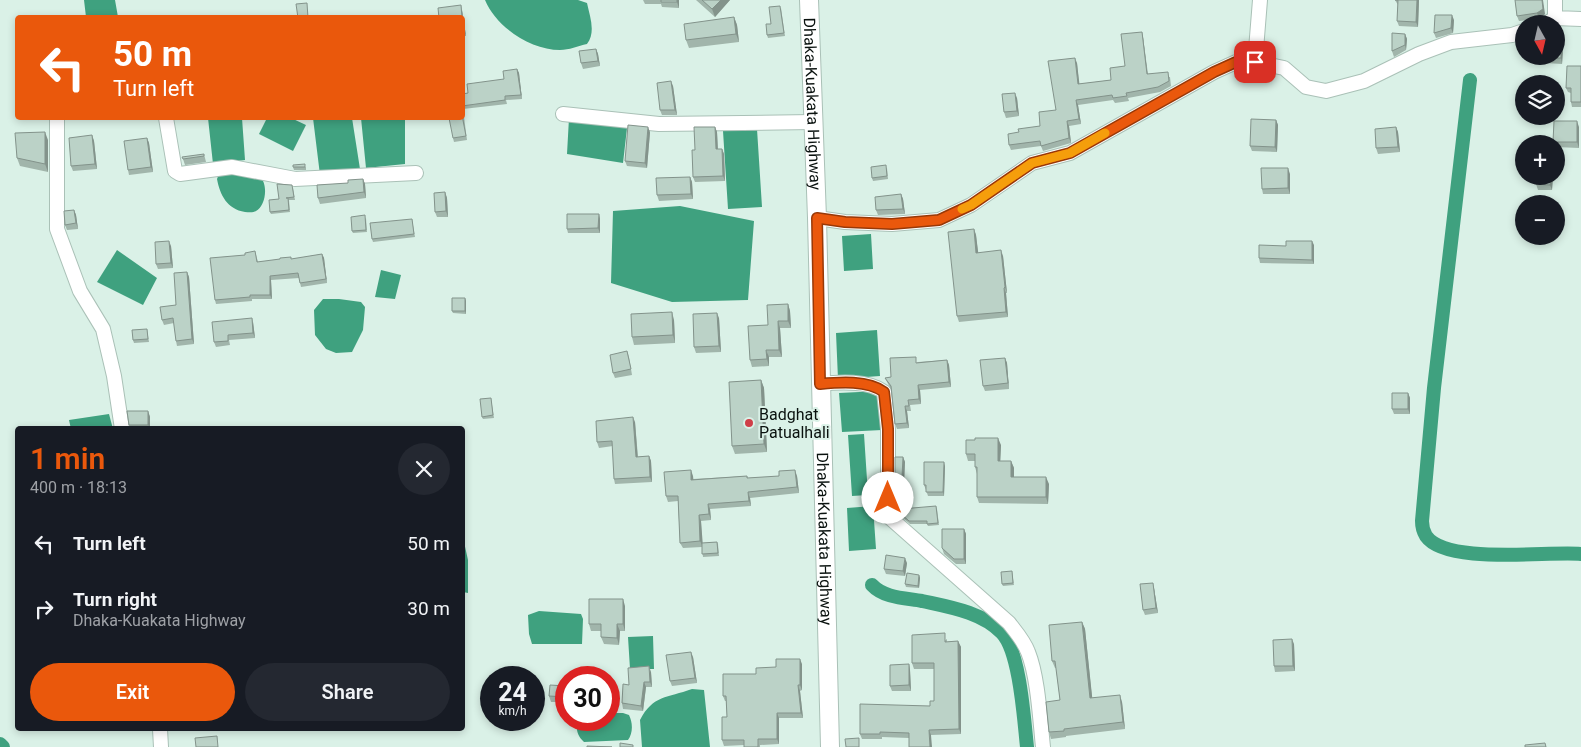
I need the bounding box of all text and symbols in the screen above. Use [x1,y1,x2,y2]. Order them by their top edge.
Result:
north arrow [1515,15,1565,65]
map controls [1515,15,1565,245]
street label: Dhaka-Kuakata Highway [800,17,825,191]
text: 50 m [113,34,192,75]
icon: left [30,35,95,100]
pin [1234,41,1276,83]
icon: arrive [1241,48,1269,76]
button: layers [1515,75,1565,125]
text: Turn left [113,76,194,101]
button: + [1515,135,1565,185]
button: − [1515,195,1565,245]
place label: Badghat Patualhali [759,405,830,442]
marker: Badghat Patualhali [743,417,755,429]
text: 1 min [30,441,105,476]
button: close [398,443,450,495]
street label: Dhaka-Kuakata Highway [813,452,836,626]
position arrow [861,471,913,523]
text: 400 m · 18:13 [30,478,127,497]
icon: left [30,530,58,558]
text: Turn left [73,532,146,555]
text: 50 m [407,532,450,555]
text: Turn right [73,588,157,611]
icon: right [30,595,58,623]
text: 30 m [407,597,450,620]
text: Dhaka-Kuakata Highway [73,611,246,630]
button: Exit [30,663,235,721]
button: Share [245,663,450,721]
speed limit sign: 30 [555,666,620,731]
text: 24 [498,678,527,707]
text: km/h [498,704,527,718]

